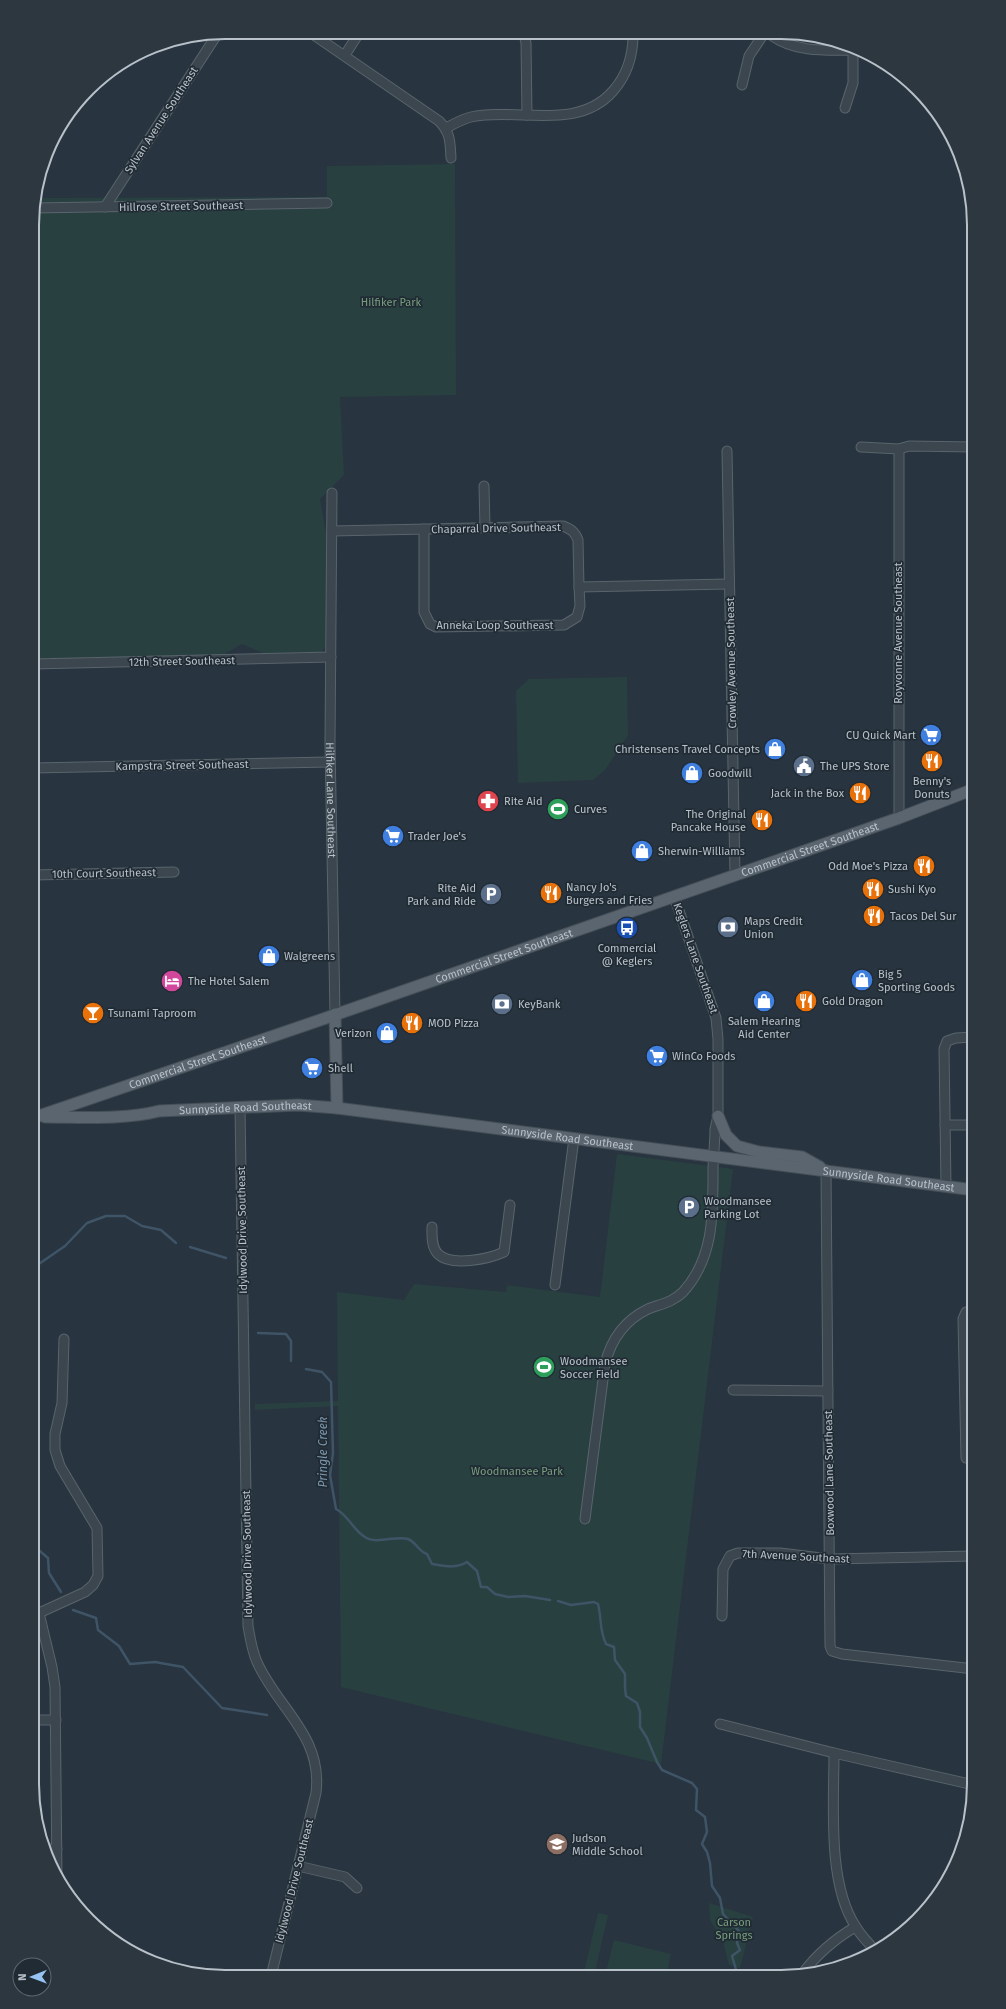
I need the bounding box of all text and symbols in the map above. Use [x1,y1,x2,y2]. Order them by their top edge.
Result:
street label: Sylvan Avenue Southeast [122,64,201,176]
street label: Hillrose Street Southeast [119,199,243,214]
park label: Hilfiker Park [361,296,422,309]
street label: Chaparral Drive Southeast [431,521,561,536]
street label: Royvonne Avenue Southeast [892,562,905,704]
street label: Crowley Avenue Southeast [724,597,739,729]
street label: Anneka Loop Southeast [436,619,554,632]
street label: 12th Street Southeast [129,654,235,669]
supermarket icon: CU Quick Mart [918,722,944,748]
place label: CU Quick Mart [846,729,916,742]
shop icon: Christensens Travel Concepts [762,736,788,762]
street label: Hilfiker Lane Southeast [323,742,338,858]
place label: Christensens Travel Concepts [615,743,760,756]
restaurant icon: Benny's Donuts [919,748,945,774]
public building icon: The UPS Store [791,753,817,779]
street label: Kampstra Street Southeast [115,758,249,773]
shop icon: Goodwill [679,760,705,786]
place label: The UPS Store [820,760,890,773]
place label: Goodwill [708,767,752,780]
place label: Benny's Donuts [913,775,951,801]
restaurant icon: Jack in the Box [847,780,873,806]
place label: Jack in the Box [771,787,845,800]
pharmacy icon: Rite Aid [475,788,501,814]
place label: Rite Aid [504,795,542,808]
sports icon: Curves [545,796,571,822]
place label: Curves [574,803,607,816]
restaurant icon: The Original Pancake House [749,807,775,833]
place label: The Original Pancake House [671,808,746,834]
street label: Commercial Street Southeast [740,820,880,880]
supermarket icon: Trader Joe's [380,823,406,849]
place label: Trader Joe's [408,830,466,843]
shop icon: Sherwin-Williams [629,838,655,864]
place label: Sherwin-Williams [658,845,745,858]
restaurant icon: Odd Moe's Pizza [911,853,937,879]
place label: Odd Moe's Pizza [828,860,908,873]
street label: 10th Court Southeast [52,866,156,881]
restaurant icon: Sushi Kyo [860,876,886,902]
restaurant icon: Nancy Jo's Burgers and Fries [538,880,564,906]
parking icon: Rite Aid Park and Ride [478,881,504,907]
place label: Nancy Jo's Burgers and Fries [566,881,652,907]
place label: Rite Aid Park and Ride [407,882,476,908]
place label: Sushi Kyo [888,883,936,896]
street label: Keglers Lane Southeast [670,901,721,1015]
restaurant icon: Tacos Del Sur [861,903,887,929]
place label: Tacos Del Sur [890,910,957,923]
bank icon: Maps Credit Union [715,914,741,940]
bus stop icon: Commercial @ Keglers [614,915,640,941]
place label: Maps Credit Union [744,915,803,941]
street label: Commercial Street Southeast [434,926,574,986]
place label: Commercial @ Keglers [598,942,656,968]
shop icon: Walgreens [256,943,282,969]
place label: Walgreens [284,950,335,963]
shop icon: Big 5 Sporting Goods [849,967,875,993]
hotel icon: The Hotel Salem [159,968,185,994]
place label: Big 5 Sporting Goods [878,968,955,994]
place label: The Hotel Salem [188,975,269,988]
shop icon: Salem Hearing Aid Center [751,988,777,1014]
restaurant icon: Gold Dragon [793,988,819,1014]
bank icon: KeyBank [489,991,515,1017]
place label: Gold Dragon [822,995,883,1008]
place label: KeyBank [518,998,561,1011]
bar icon: Tsunami Taproom [80,1000,106,1026]
place label: Tsunami Taproom [108,1007,196,1020]
restaurant icon: MOD Pizza [399,1010,425,1036]
place label: Salem Hearing Aid Center [728,1015,800,1041]
place label: MOD Pizza [428,1017,479,1030]
shop icon: Verizon [374,1020,400,1046]
place label: Verizon [335,1027,372,1040]
street label: Commercial Street Southeast [127,1033,268,1092]
supermarket icon: WinCo Foods [644,1043,670,1069]
place label: WinCo Foods [672,1050,736,1063]
supermarket icon: Shell [299,1055,325,1081]
place label: Shell [328,1062,353,1075]
street label: Sunnyside Road Southeast [179,1099,312,1117]
street label: Sunnyside Road Southeast [501,1123,634,1153]
street label: Sunnyside Road Southeast [822,1165,955,1194]
street label: Idylwood Drive Southeast [235,1166,250,1294]
parking icon: Woodmansee Parking Lot [676,1194,702,1220]
place label: Woodmansee Parking Lot [704,1195,771,1221]
sports icon: Woodmansee Soccer Field [531,1354,557,1380]
place label: Woodmansee Soccer Field [560,1355,627,1381]
street label: Boxwood Lane Southeast [822,1410,837,1536]
water label: Pringle Creek [316,1416,330,1487]
park label: Woodmansee Park [471,1465,563,1478]
street label: Idylwood Drive Southeast [240,1490,255,1618]
street label: 7th Avenue Southeast [742,1547,850,1566]
street label: Idylwood Drive Southeast [273,1818,316,1945]
school or university icon: Judson Middle School [544,1831,570,1857]
place label: Judson Middle School [572,1832,643,1858]
park label: Carson Springs [715,1916,753,1942]
north arrow [12,1957,52,1997]
text: N [16,1973,29,1981]

